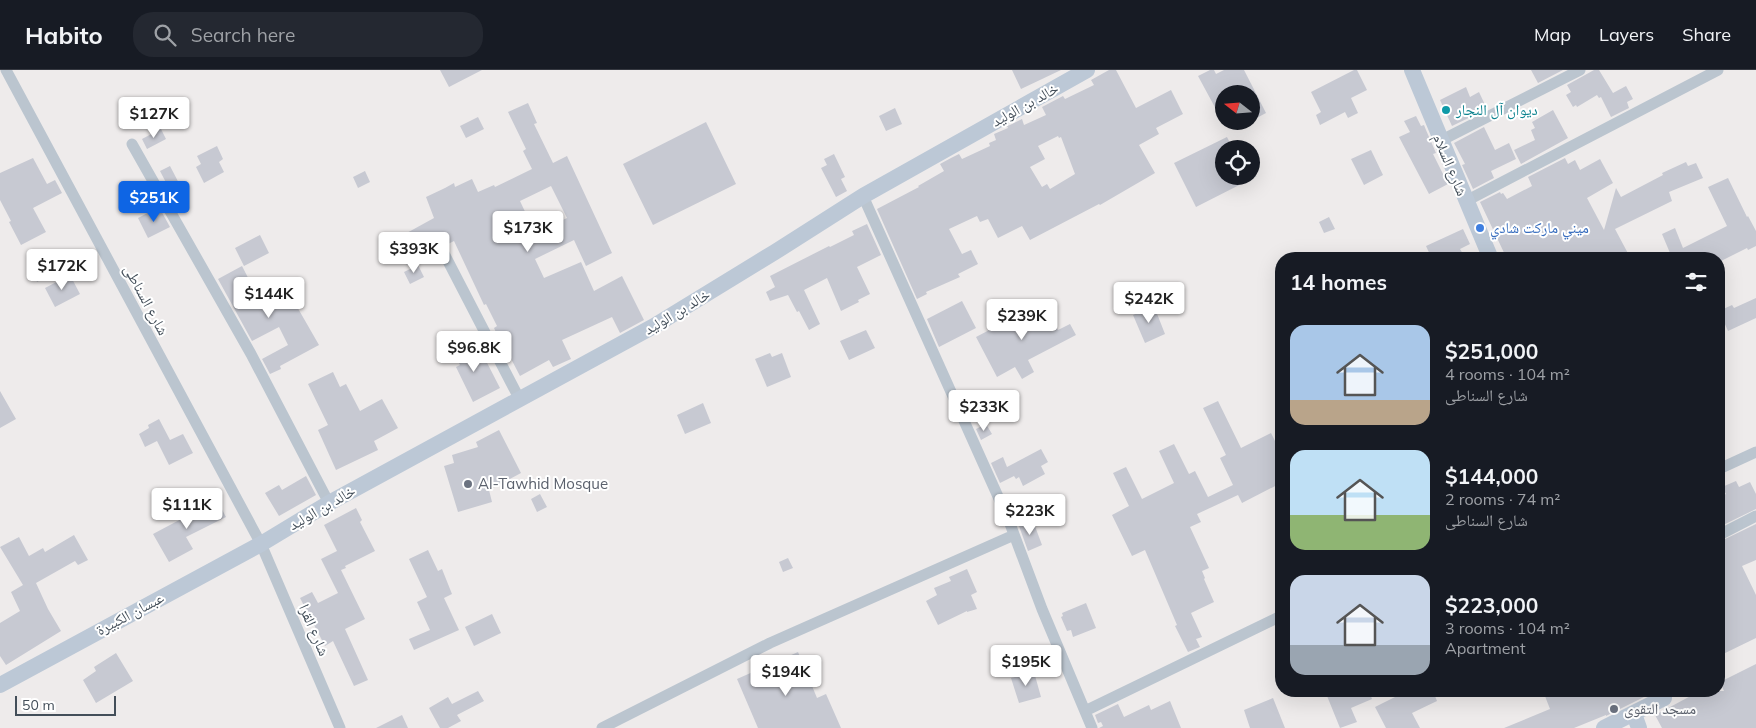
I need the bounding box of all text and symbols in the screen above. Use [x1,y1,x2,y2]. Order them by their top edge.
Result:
search box [133,12,483,57]
text: Habito [25,20,103,50]
icon: search [151,21,179,49]
text: Search here [191,23,295,47]
text: Map [1534,23,1571,46]
text: Layers [1599,23,1654,46]
text: Share [1682,23,1731,46]
street label: خالد بن الوليد [988,78,1063,132]
north arrow [1215,85,1260,130]
map controls [1215,85,1260,185]
pin: $127K [119,97,189,139]
place label: ديوان آل النجار [1455,100,1538,120]
text: $127K [129,103,179,123]
marker: ديوان آل النجار [1440,104,1452,116]
street label: شارع السلام [1428,131,1472,199]
button: locate [1215,140,1260,185]
pin: $251K [119,180,189,223]
text: $251K [129,187,179,207]
pin: $173K [493,210,563,253]
text: $173K [503,217,553,237]
place label: ميني ماركت شادي [1490,218,1589,240]
marker: ميني ماركت شادي [1474,222,1486,234]
pin: $393K [379,232,449,274]
text: $393K [389,238,439,258]
pin: $172K [27,248,97,291]
text: $172K [37,255,87,275]
street label: شارع السناطى [119,261,173,339]
icon: filters [1682,268,1710,296]
text: 14 homes [1290,269,1387,295]
pin: $144K [234,276,304,319]
pin: $242K [1114,282,1184,324]
text: $144K [244,283,294,303]
street label: خالد بن الوليد [640,284,714,340]
text: $242K [1124,288,1174,308]
pin: $239K [987,298,1057,341]
text: $239K [997,305,1047,325]
pin: $96.8K [433,330,515,373]
text: $96.8K [447,337,501,357]
text: $251,000 [1445,338,1538,364]
icon: home [1330,345,1390,405]
text: 4 rooms · 104 m² [1445,364,1570,384]
text: شارع السناطى [1445,385,1528,405]
pin: $233K [949,390,1019,432]
text: $233K [959,396,1009,416]
text: $144,000 [1445,463,1538,489]
icon: home [1330,470,1390,530]
place label: Al-Tawhid Mosque [478,474,608,493]
marker: Al-Tawhid Mosque [462,478,474,490]
street label: خالد بن الوليد [285,481,359,535]
pin: $111K [152,488,222,530]
text: 2 rooms · 74 m² [1445,489,1560,509]
text: $111K [162,494,212,514]
pin: $223K [995,494,1065,536]
text: $223K [1005,500,1055,520]
text: شارع السناطى [1445,510,1528,530]
street label: عبسان الكبيرة [93,588,168,640]
text: $223,000 [1445,592,1538,618]
icon: home [1330,595,1390,655]
street label: شارع القرا [294,601,334,659]
text: 3 rooms · 104 m² [1445,618,1570,638]
text: Apartment [1445,638,1526,658]
pin: $195K [991,644,1061,687]
text: $195K [1001,651,1051,671]
pin: $194K [751,654,821,697]
text: $194K [761,661,811,681]
scale bar [15,693,116,716]
text: 50 m [22,696,55,714]
place label: مسجد التقوى [1624,699,1696,719]
marker: مسجد التقوى [1608,703,1620,715]

